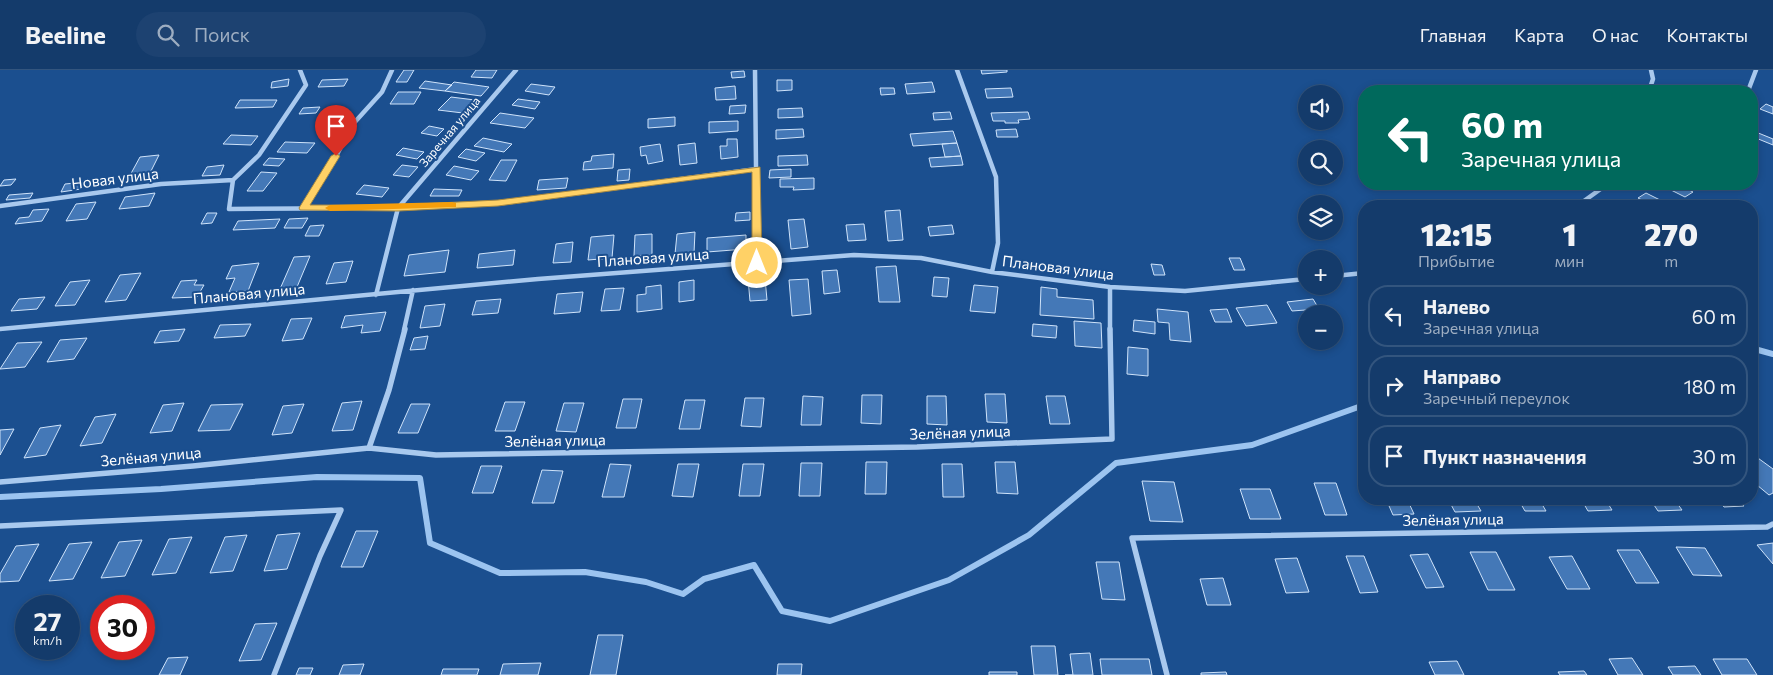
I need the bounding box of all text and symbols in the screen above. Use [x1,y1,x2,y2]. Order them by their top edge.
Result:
search box [136,12,486,57]
text: Beeline [25,20,106,49]
icon: search [154,21,182,49]
text: Поиск [194,23,250,46]
text: Главная [1420,24,1486,46]
text: Карта [1514,24,1564,46]
text: О нас [1592,24,1639,46]
text: Контакты [1667,24,1748,46]
map controls [1298,85,1343,350]
button: sound [1298,85,1343,130]
street label: Заречная улица [416,93,483,169]
text: 60 m [1461,102,1543,145]
pin [315,105,357,156]
icon: left [1378,105,1443,170]
icon: arrive [322,112,350,140]
button: search [1298,140,1343,185]
text: Заречная улица [1461,145,1621,172]
street label: Новая улица [70,164,160,192]
button: layers [1298,195,1343,240]
text: 12:15 [1421,215,1492,252]
text: 1 [1563,215,1577,252]
text: 270 [1644,215,1698,252]
position arrow [730,236,782,288]
street label: Плановая улица [596,244,710,270]
button: + [1298,250,1343,295]
street label: Плановая улица [1001,251,1115,283]
text: Прибытие [1418,251,1495,270]
text: мин [1555,251,1584,270]
text: m [1664,251,1678,270]
street label: Плановая улица [192,279,306,307]
text: Налево [1423,295,1490,318]
icon: left [1380,302,1408,330]
button: − [1298,305,1343,350]
text: 60 m [1692,305,1736,328]
text: Заречная улица [1423,318,1539,337]
text: Направо [1423,365,1501,388]
icon: right [1380,372,1408,400]
text: 180 m [1684,375,1736,398]
text: Заречный переулок [1423,388,1570,407]
street label: Зелёная улица [909,421,1011,443]
street label: Зелёная улица [504,430,606,450]
icon: arrive [1380,442,1408,470]
street label: Зелёная улица [100,443,202,469]
text: Пункт назначения [1423,445,1586,468]
text: 30 m [1693,445,1736,468]
street label: Зелёная улица [1402,509,1504,529]
speed limit sign: 30 [90,595,155,660]
text: 27 [34,606,61,636]
text: km/h [33,633,62,647]

